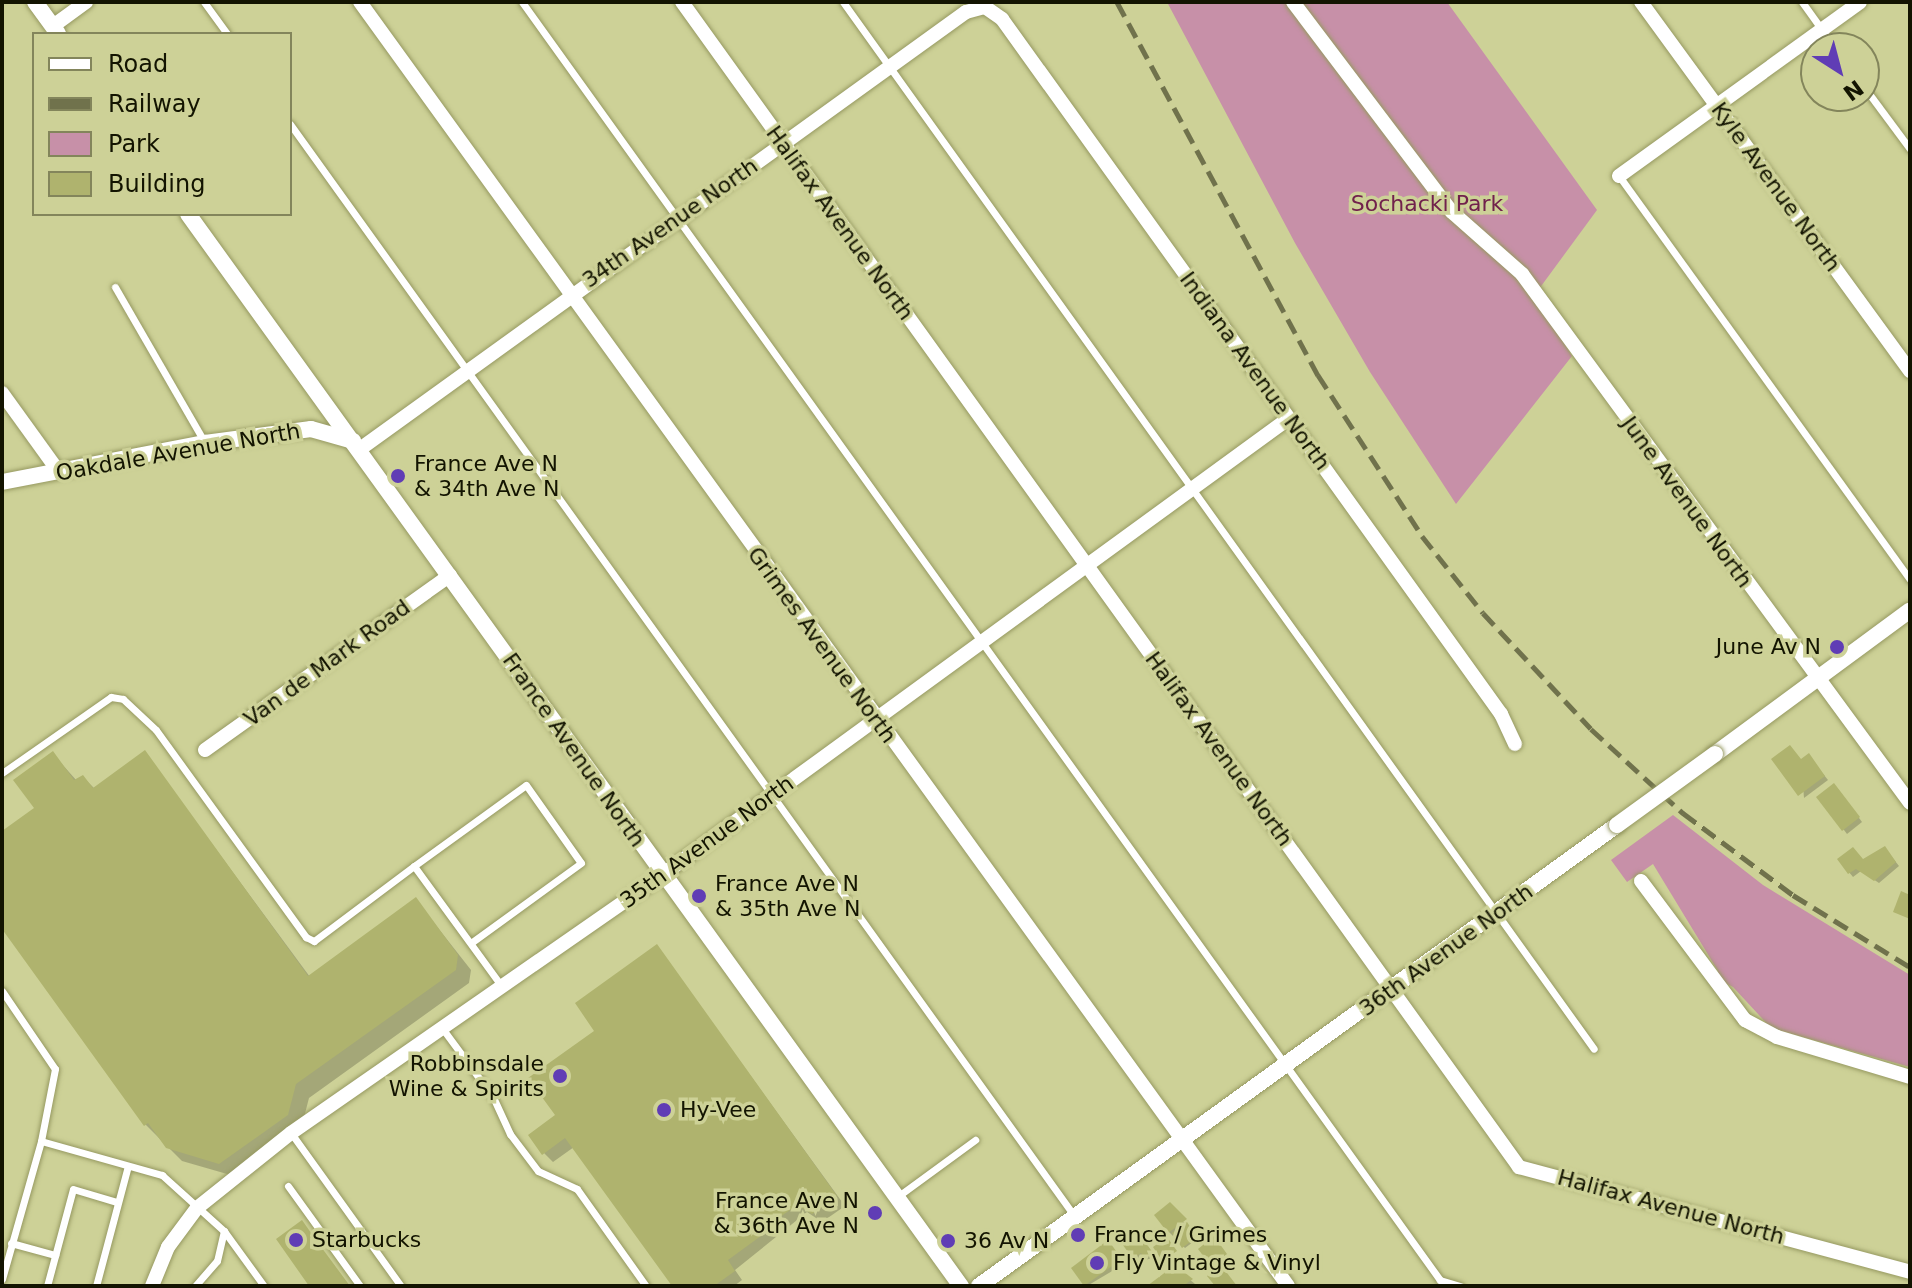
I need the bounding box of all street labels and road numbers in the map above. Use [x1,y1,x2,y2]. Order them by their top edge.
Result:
street label: Kyle Avenue North [1706,97,1846,277]
street label: Halifax Avenue North [761,121,919,325]
street label: 34th Avenue North [577,153,763,293]
street label: Indiana Avenue North [1174,267,1336,475]
street label: June Avenue North [1616,411,1758,593]
street label: Oakdale Avenue North [54,417,302,487]
street label: Grimes Avenue North [742,542,902,748]
street label: Van de Mark Road [239,594,415,732]
street label: Halifax Avenue North [1140,647,1298,851]
street label: France Avenue North [497,648,651,852]
street label: 35th Avenue North [615,770,799,914]
street label: 36th Avenue North [1354,878,1538,1022]
street label: Halifax Avenue North [1555,1164,1787,1250]

